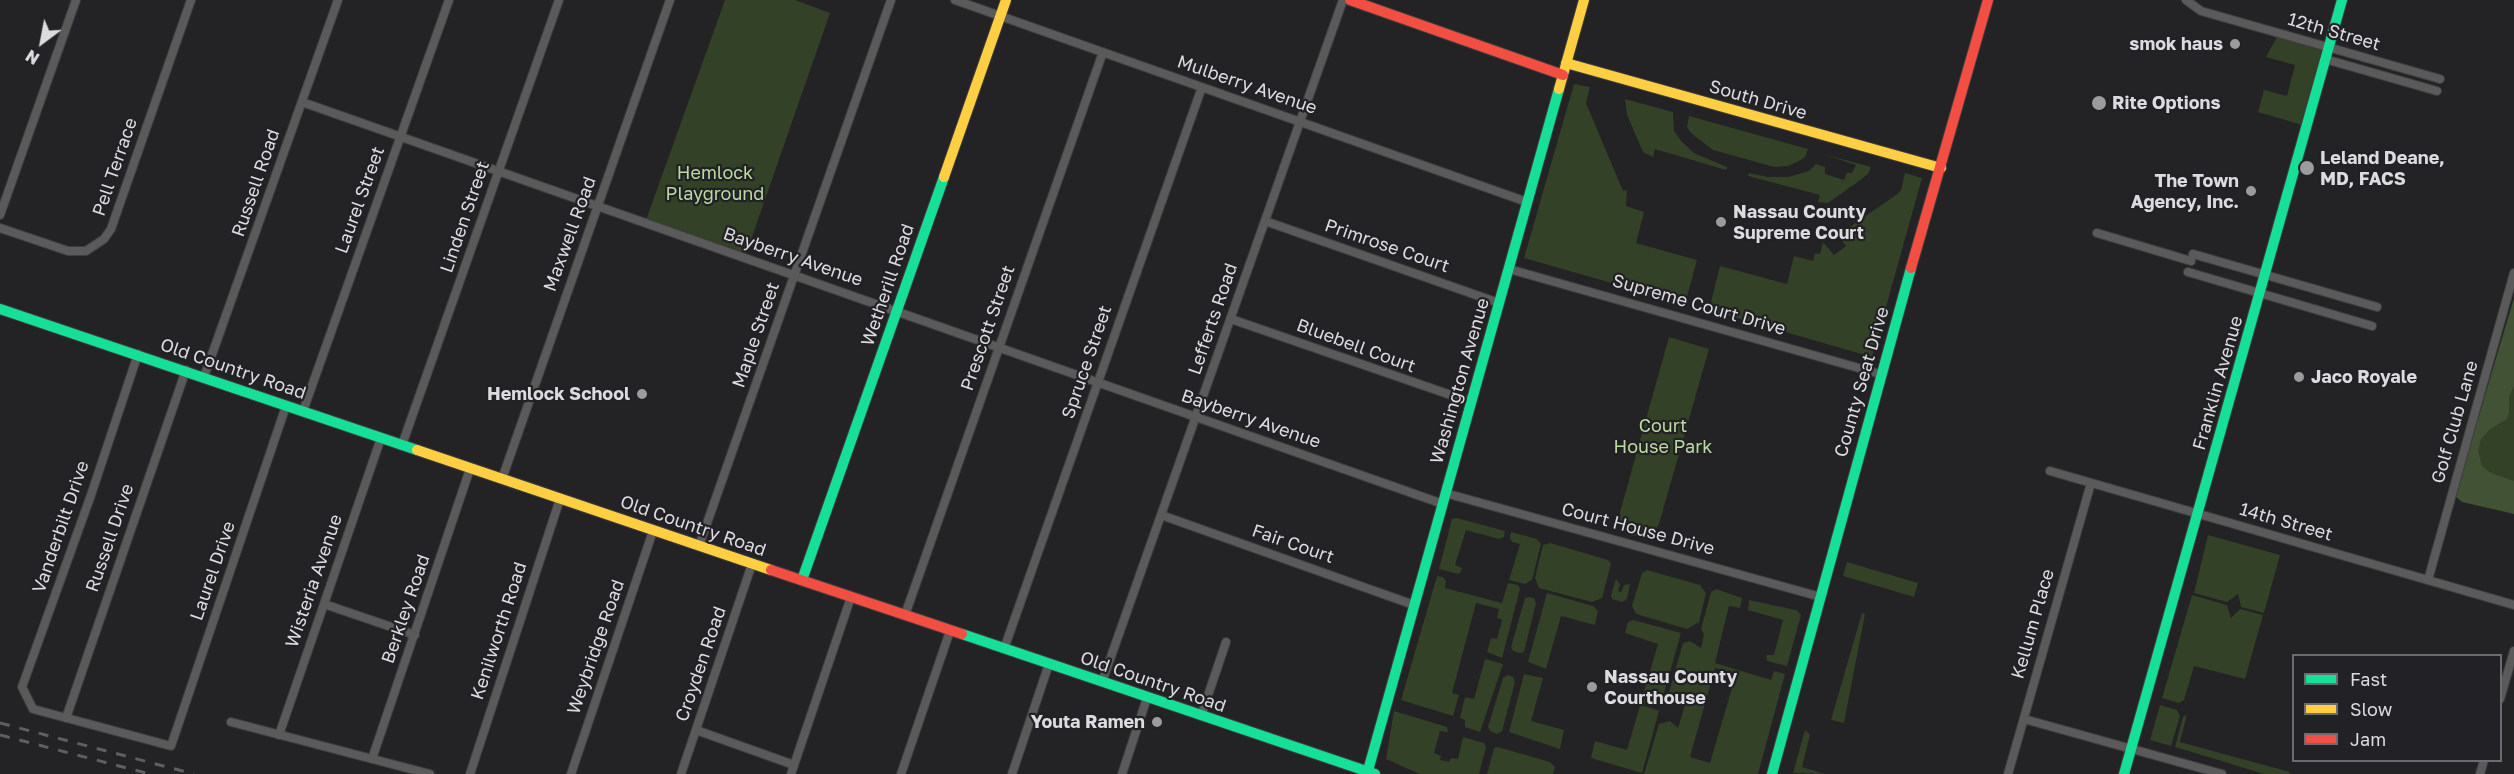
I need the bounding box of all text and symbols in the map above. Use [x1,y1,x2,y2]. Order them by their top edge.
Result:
street label: 12th Street [2285,8,2383,56]
north arrow [12,12,72,72]
place label: smok haus [2129,33,2223,55]
marker: smok haus [2228,37,2242,51]
text: N [22,46,43,69]
street label: Mulberry Avenue [1174,51,1320,119]
street label: South Drive [1707,76,1809,124]
place label: Rite Options [2112,92,2221,114]
marker: Rite Options [2090,94,2108,112]
street label: Pell Terrace [88,115,142,219]
street label: Russell Road [227,126,285,240]
street label: Laurel Street [331,144,389,256]
place label: Leland Deane, MD, FACS [2320,147,2445,190]
street label: Linden Street [436,158,494,276]
marker: Leland Deane, MD, FACS [2298,159,2316,177]
park label: Hemlock Playground [666,162,764,204]
place label: The Town Agency, Inc. [2131,170,2239,213]
street label: Maxwell Road [539,174,601,294]
marker: The Town Agency, Inc. [2244,184,2258,198]
place label: Nassau County Supreme Court [1733,201,1866,244]
street label: Primrose Court [1322,215,1452,277]
marker: Nassau County Supreme Court [1714,215,1728,229]
street label: Wetherill Road [857,221,919,349]
street label: Bayberry Avenue [720,223,866,291]
street label: Lefferts Road [1184,260,1242,378]
street label: Prescott Street [956,262,1020,394]
street label: Supreme Court Drive [1610,270,1788,340]
street label: Maple Street [728,279,784,391]
street label: Washington Avenue [1426,296,1494,466]
street label: Spruce Street [1057,302,1117,422]
street label: County Seat Drive [1830,304,1894,460]
street label: Franklin Avenue [2189,313,2247,453]
street label: Bluebell Court [1293,314,1419,378]
street label: Old Country Road [157,334,309,404]
street label: Golf Club Lane [2427,358,2483,486]
place label: Jaco Royale [2311,366,2417,388]
marker: Jaco Royale [2292,370,2306,384]
place label: Hemlock School [487,383,630,405]
street label: Bayberry Avenue [1178,385,1324,453]
marker: Hemlock School [635,387,649,401]
park label: Court House Park [1614,415,1712,458]
street label: Vanderbilt Drive [28,458,94,596]
street label: Russell Drive [81,481,139,595]
street label: Old Country Road [617,491,769,561]
street label: Court House Drive [1559,498,1717,560]
street label: 14th Street [2237,498,2335,546]
street label: Wisteria Avenue [281,512,347,650]
street label: Laurel Drive [186,518,240,624]
street label: Fair Court [1249,520,1337,568]
street label: Berkley Road [377,552,435,666]
street label: Kenilworth Road [467,559,531,703]
street label: Kellum Place [2007,567,2059,681]
street label: Weybridge Road [563,577,629,717]
street label: Croyden Road [671,604,731,724]
street label: Old Country Road [1077,647,1229,717]
legend [2292,654,2502,762]
place label: Nassau County Courthouse [1604,666,1737,708]
text: Fast [2350,668,2387,690]
marker: Nassau County Courthouse [1585,680,1599,694]
text: Slow [2350,698,2392,720]
place label: Youta Ramen [1030,711,1145,733]
marker: Youta Ramen [1150,715,1164,729]
text: Jam [2350,728,2386,750]

